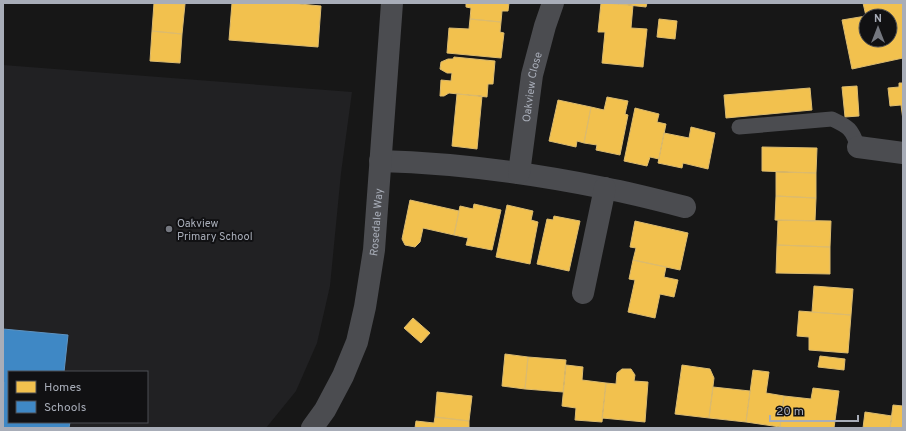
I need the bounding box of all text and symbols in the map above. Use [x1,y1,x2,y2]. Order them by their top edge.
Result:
north arrow [858,8,898,48]
text: N [874,12,882,26]
street label: Oakview Close [520,50,546,123]
street label: Rosedale Way [367,188,386,257]
place label: Oakview Primary School [177,217,253,244]
marker: Oakview Primary School [164,224,174,234]
legend [8,371,148,423]
text: Homes [44,380,81,396]
scale bar [770,397,858,423]
text: Schools [44,400,86,416]
text: 20 m [776,404,804,420]

